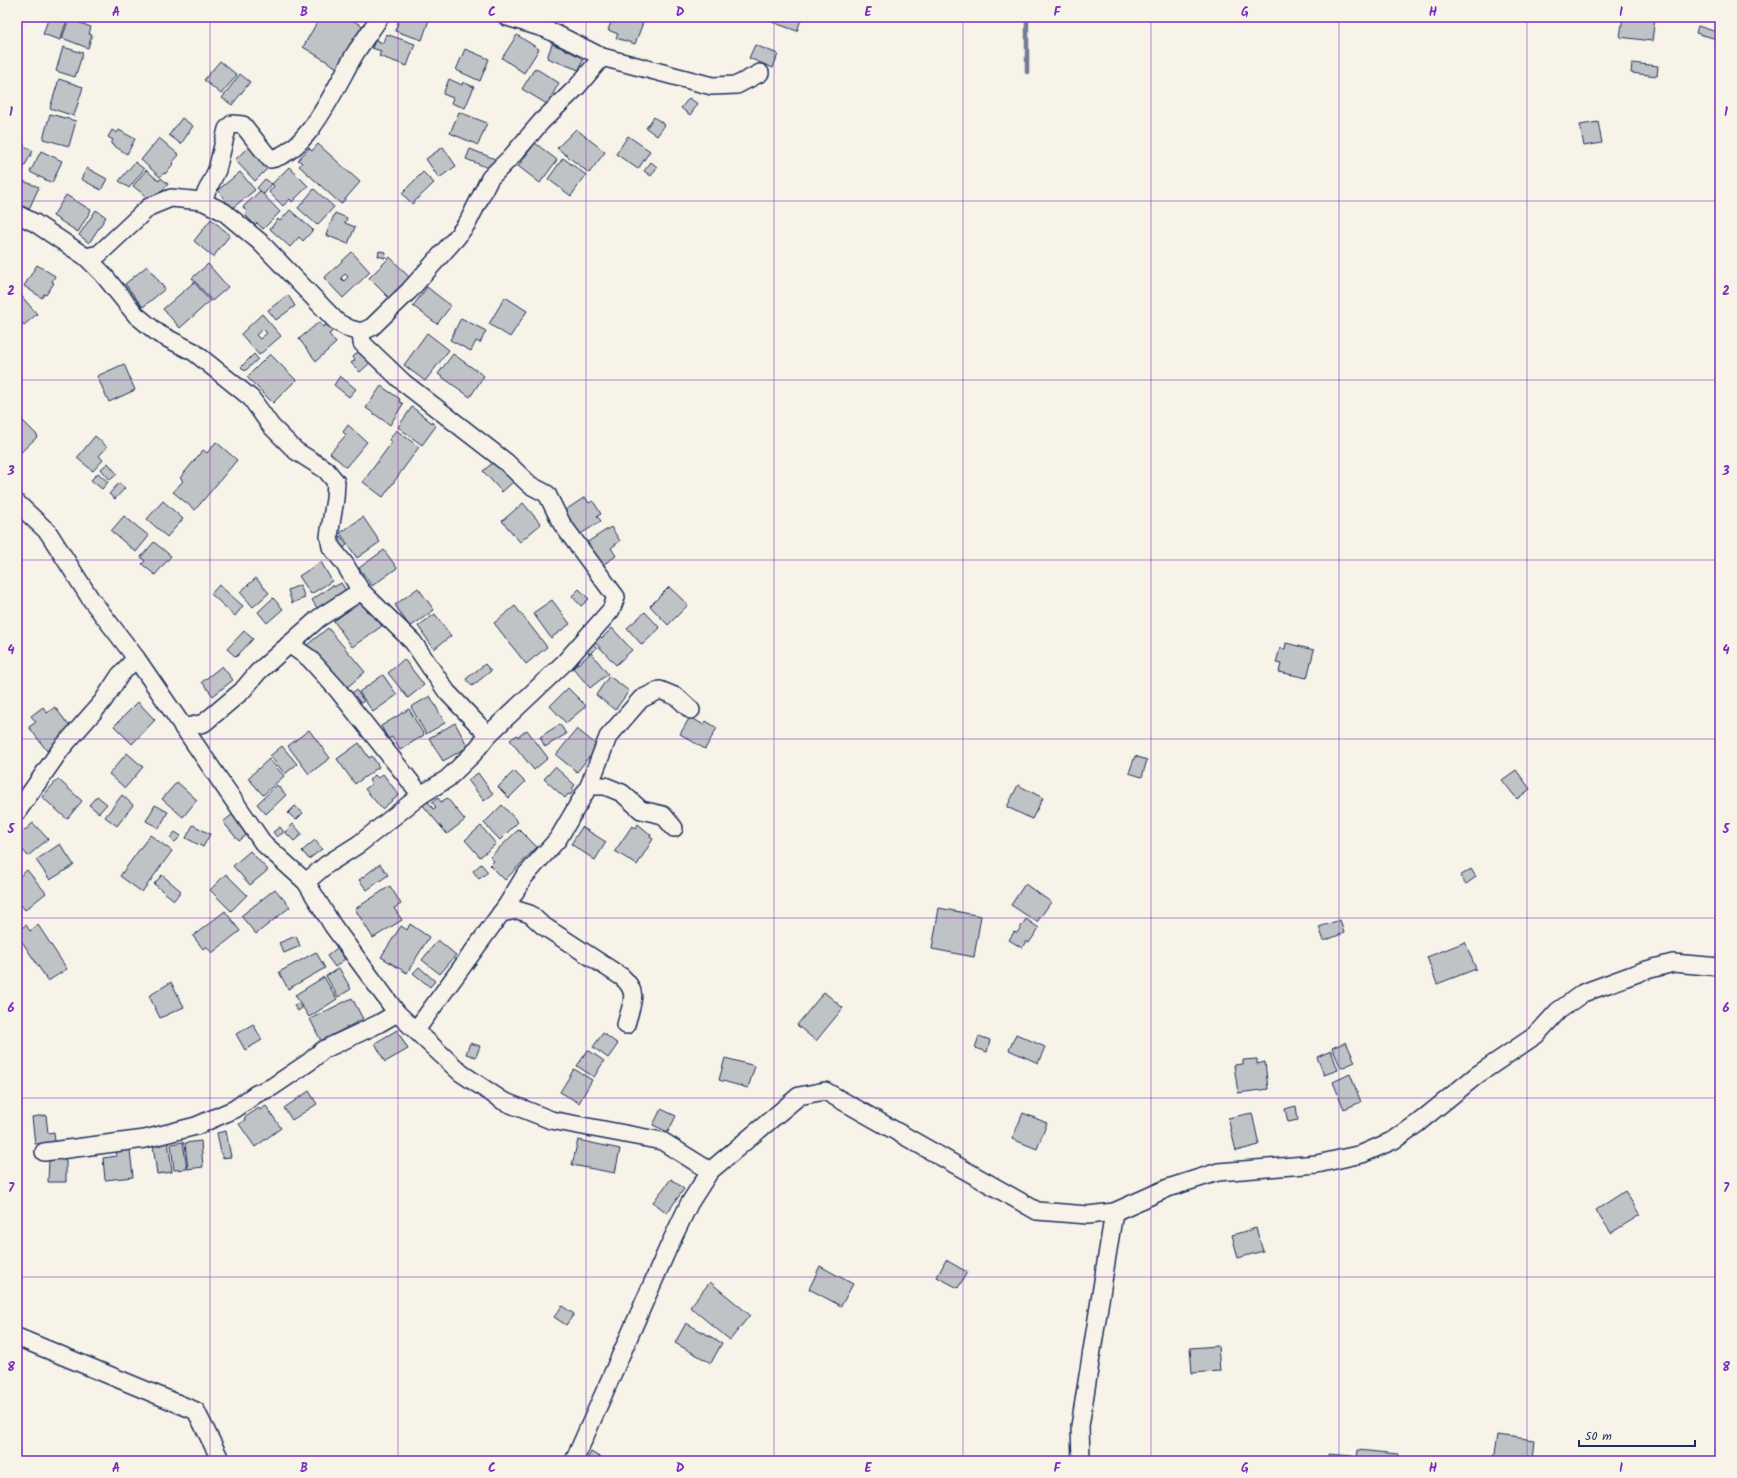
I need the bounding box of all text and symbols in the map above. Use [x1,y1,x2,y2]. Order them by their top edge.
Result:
text: A [112,2,120,23]
text: B [300,2,308,23]
text: C [488,2,496,23]
text: D [676,2,685,23]
text: E [864,2,872,23]
text: F [1053,2,1061,23]
text: G [1241,2,1249,23]
text: H [1429,2,1438,23]
text: I [1619,2,1623,23]
text: 1 [9,102,13,123]
text: 1 [1724,102,1728,123]
text: 2 [7,281,15,302]
text: 2 [1722,281,1730,302]
text: 3 [6,461,15,482]
text: 3 [1721,461,1730,482]
text: 4 [7,640,15,661]
text: 4 [1722,640,1730,661]
text: 5 [7,819,16,840]
text: 5 [1722,819,1731,840]
text: 6 [7,998,15,1019]
text: 6 [1722,998,1730,1019]
text: 7 [8,1178,15,1199]
text: 7 [1723,1178,1730,1199]
text: 8 [7,1357,15,1378]
text: 8 [1722,1357,1730,1378]
scale bar [1579,1422,1695,1448]
text: 50 m [1585,1427,1612,1446]
text: A [112,1458,120,1478]
text: B [300,1458,308,1478]
text: C [488,1458,496,1478]
text: D [676,1458,685,1478]
text: E [864,1458,872,1478]
text: F [1053,1458,1061,1478]
text: G [1241,1458,1249,1478]
text: H [1429,1458,1438,1478]
text: I [1619,1458,1623,1478]

